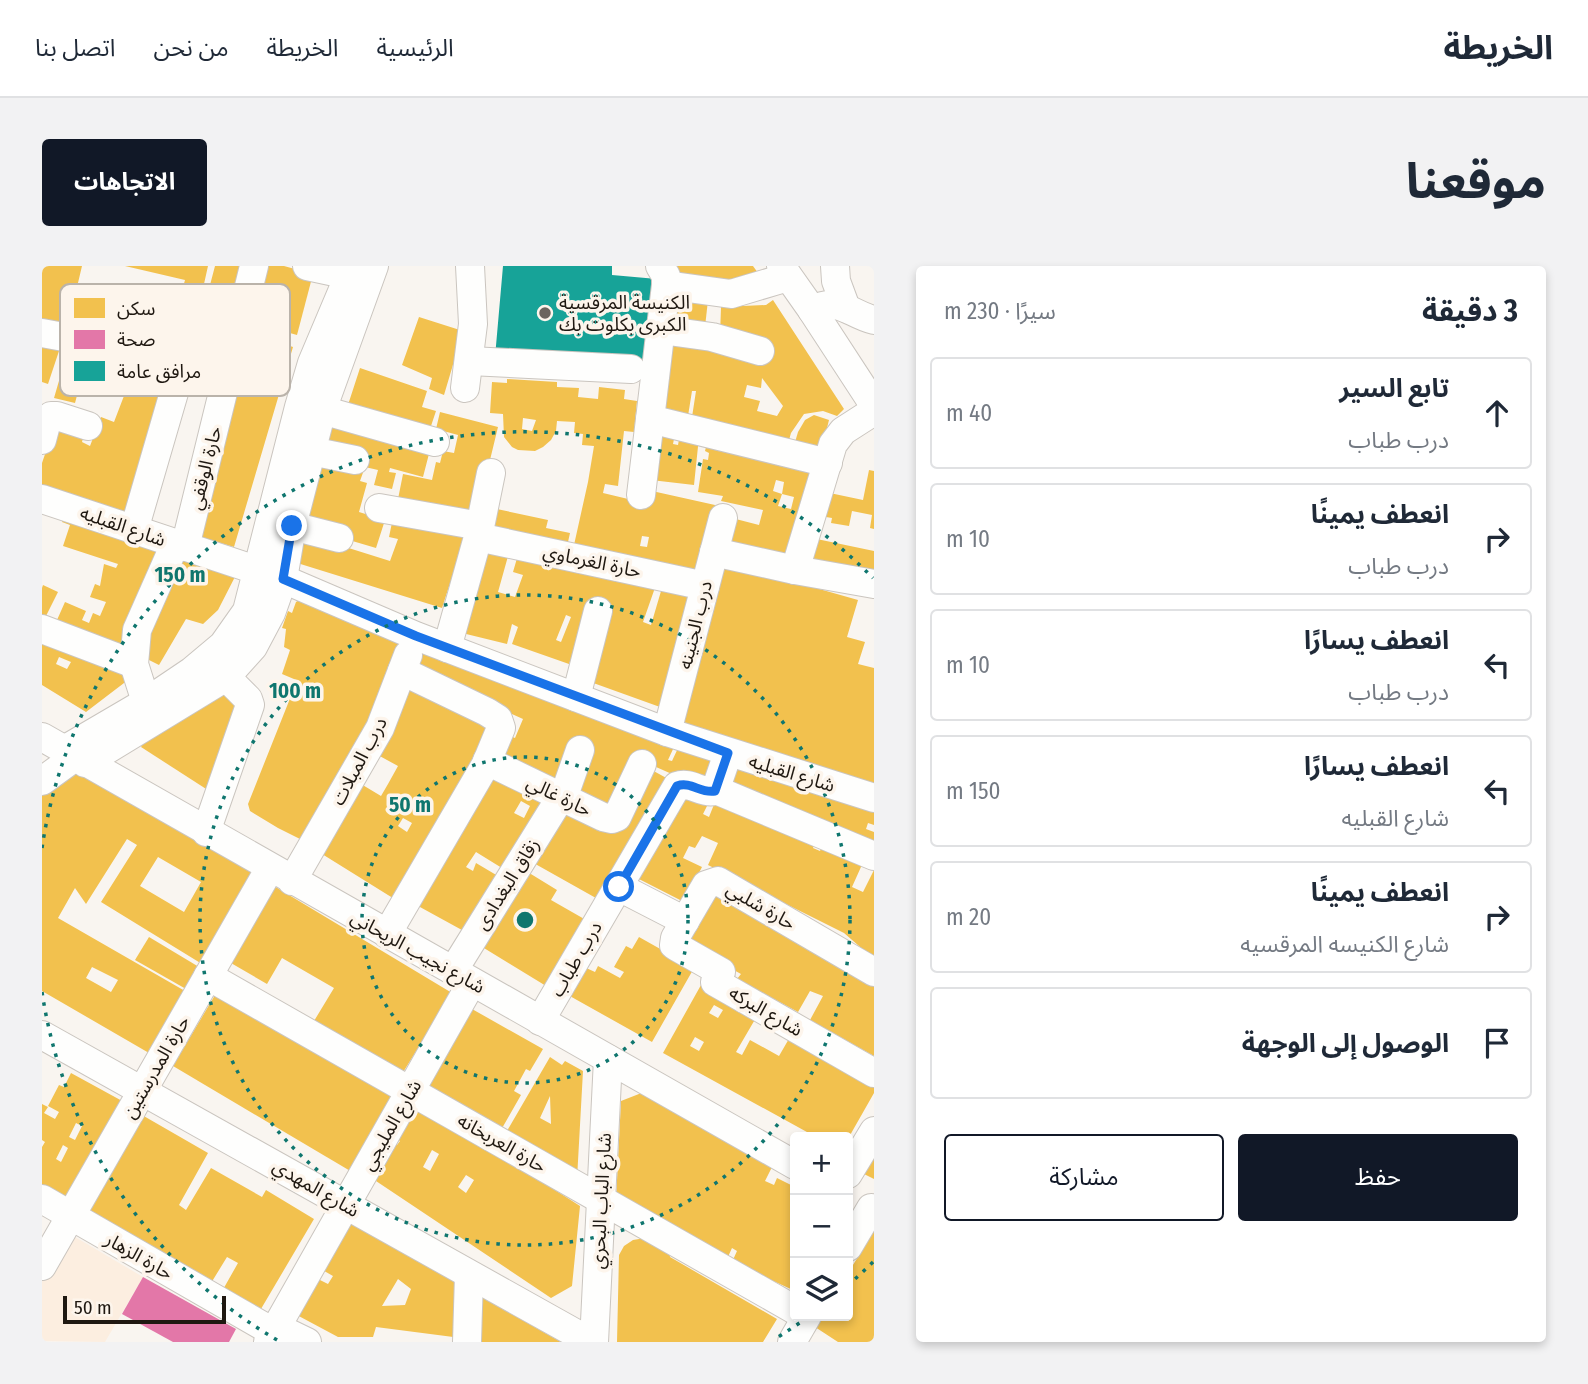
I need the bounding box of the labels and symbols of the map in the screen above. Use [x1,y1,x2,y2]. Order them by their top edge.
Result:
legend [60,284,290,396]
place label: الكنيسة المرقسية الكبرى بكلوت بك [559,291,690,336]
text: سكن [117,297,155,320]
marker: الكنيسة المرقسية الكبرى بكلوت بك [537,305,553,321]
text: صحة [117,328,156,351]
text: مرافق عامة [117,360,201,383]
street label: حارة الوقفي [184,424,230,513]
street label: شارع القبليه [77,501,169,553]
route end [276,510,307,541]
street label: حارة الغرماوي [540,539,643,586]
text: 150 m [154,562,206,588]
street label: درب الجنينه [673,578,717,672]
text: 100 m [269,678,321,704]
street label: درب المبلات [326,713,392,809]
street label: شارع القبليه [746,749,838,799]
street label: حارة غالي [521,771,595,825]
text: 50 m [389,792,431,818]
street label: زقاق البغدادى [470,834,544,934]
route start [603,871,634,902]
street label: حارة شلبي [721,877,800,938]
street label: شارع نجيب الريحاني [345,906,489,1001]
centre of rings [513,908,537,932]
street label: درب طباب [545,917,607,1001]
street label: شارع البركه [724,981,807,1043]
street label: حارة المدرستين [117,1011,195,1123]
street label: شارع المليجي [356,1076,429,1176]
street label: حارة العربخانه [454,1108,550,1178]
street label: شارع الباب البحري [586,1132,619,1270]
street label: شارع المهدي [267,1154,363,1225]
street label: حارة الزهار [100,1227,177,1285]
scale bar [63,1293,226,1325]

